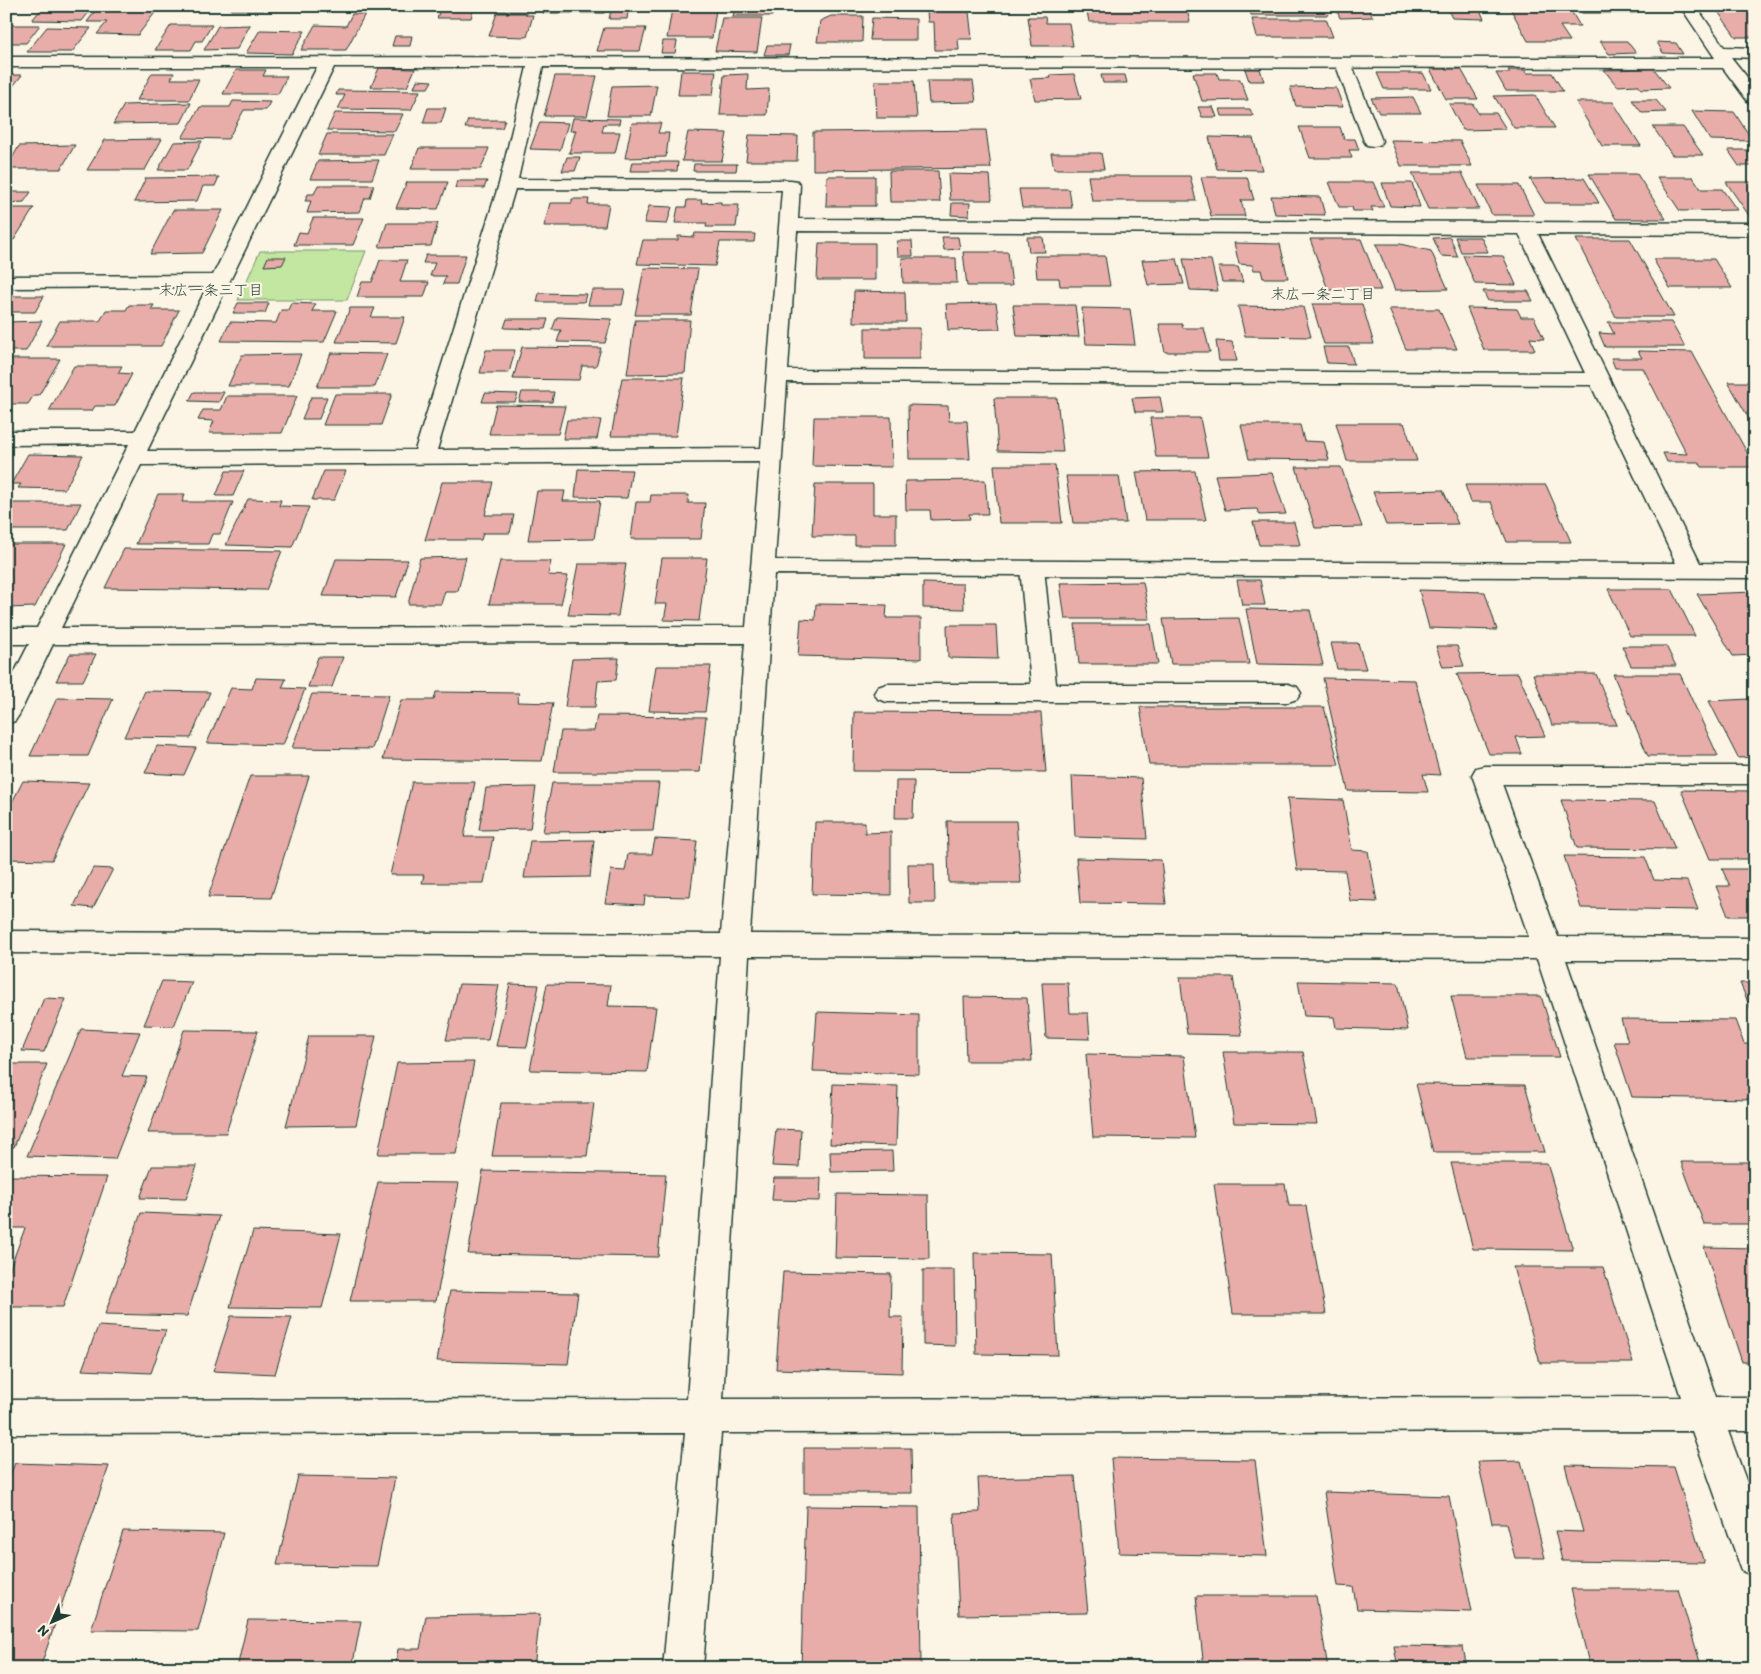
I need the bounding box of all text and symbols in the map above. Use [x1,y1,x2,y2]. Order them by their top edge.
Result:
district label: 末広一条三丁目 [158,281,264,299]
district label: 末広一条二丁目 [1270,285,1376,303]
north arrow [28,1596,78,1646]
text: N [34,1621,53,1640]

